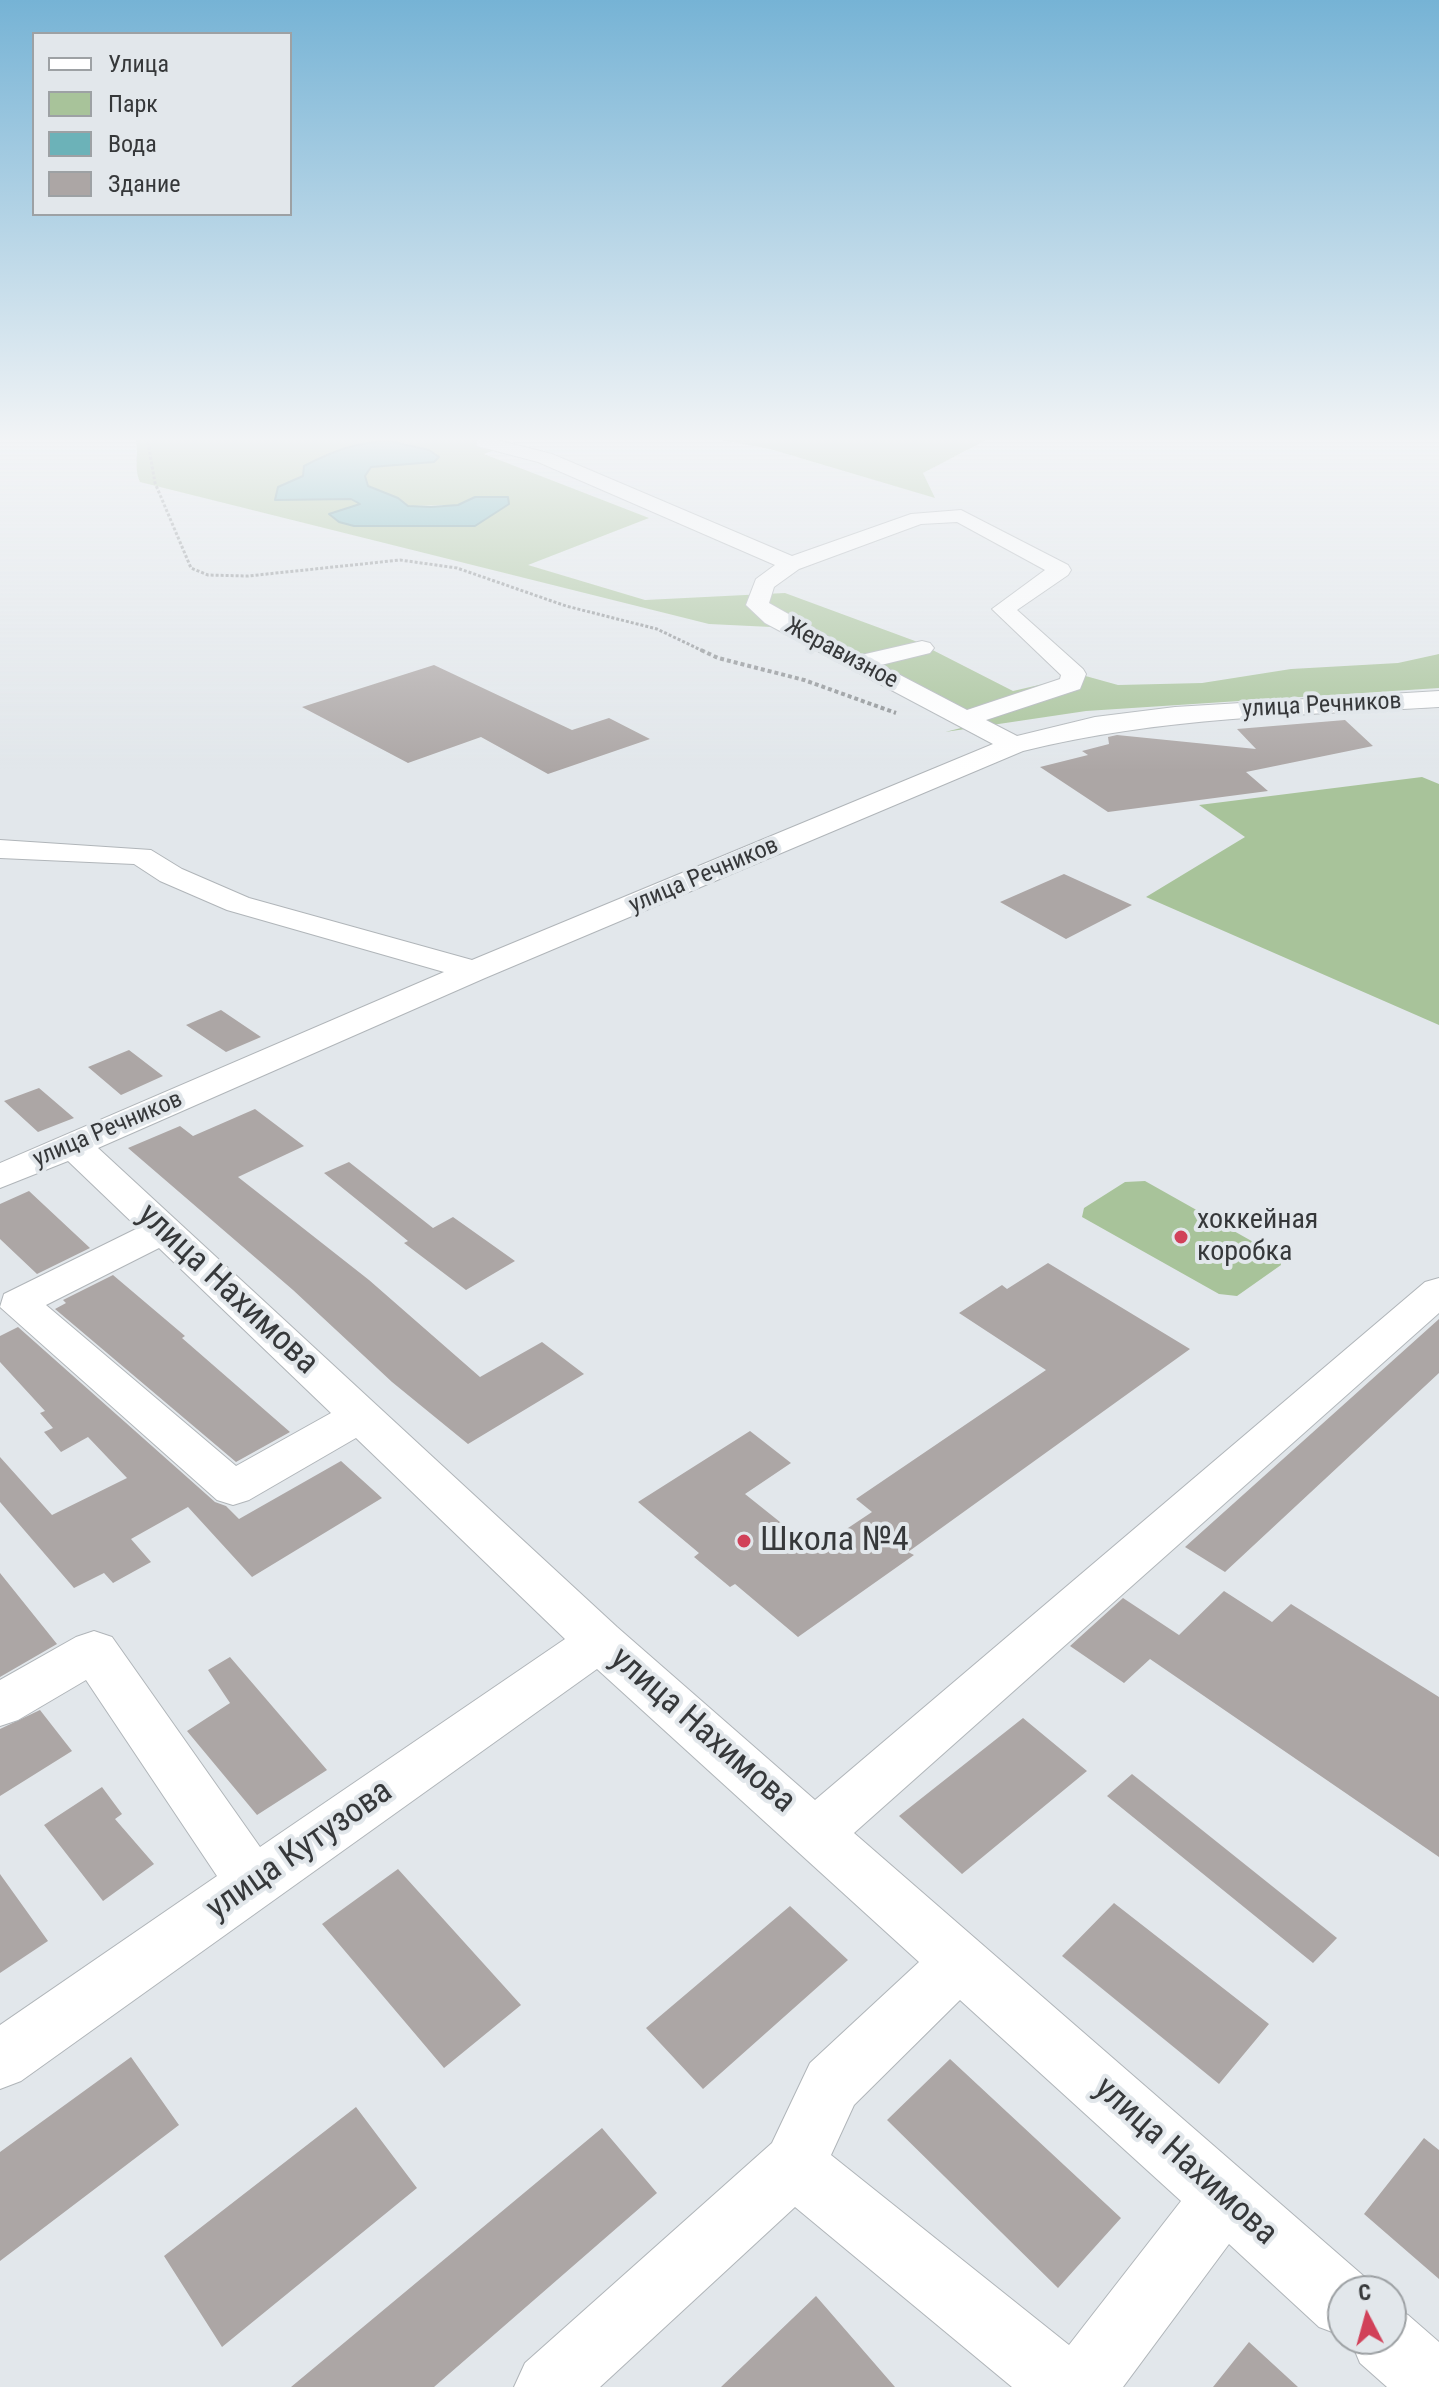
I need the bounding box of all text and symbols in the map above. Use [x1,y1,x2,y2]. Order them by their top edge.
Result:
legend [32,32,292,216]
text: Улица [108,50,169,78]
text: Парк [108,90,158,118]
text: Вода [108,130,157,158]
text: Здание [108,170,180,198]
street label: Жеравизное [780,612,902,696]
street label: улица Речников [1242,687,1402,725]
street label: улица Речников [625,832,783,920]
street label: улица Речников [29,1086,187,1174]
street label: улица Нахимова [128,1196,326,1384]
place label: хоккейная коробка [1197,1204,1318,1270]
marker: хоккейная коробка [1172,1228,1190,1246]
place label: Школа №4 [760,1521,909,1561]
marker: Школа №4 [735,1532,753,1550]
street label: улица Нахимова [601,1639,803,1823]
street label: улица Кутузова [199,1772,401,1930]
street label: улица Нахимова [1085,2069,1285,2255]
north arrow [1327,2275,1407,2355]
text: С [1357,2280,1372,2306]

